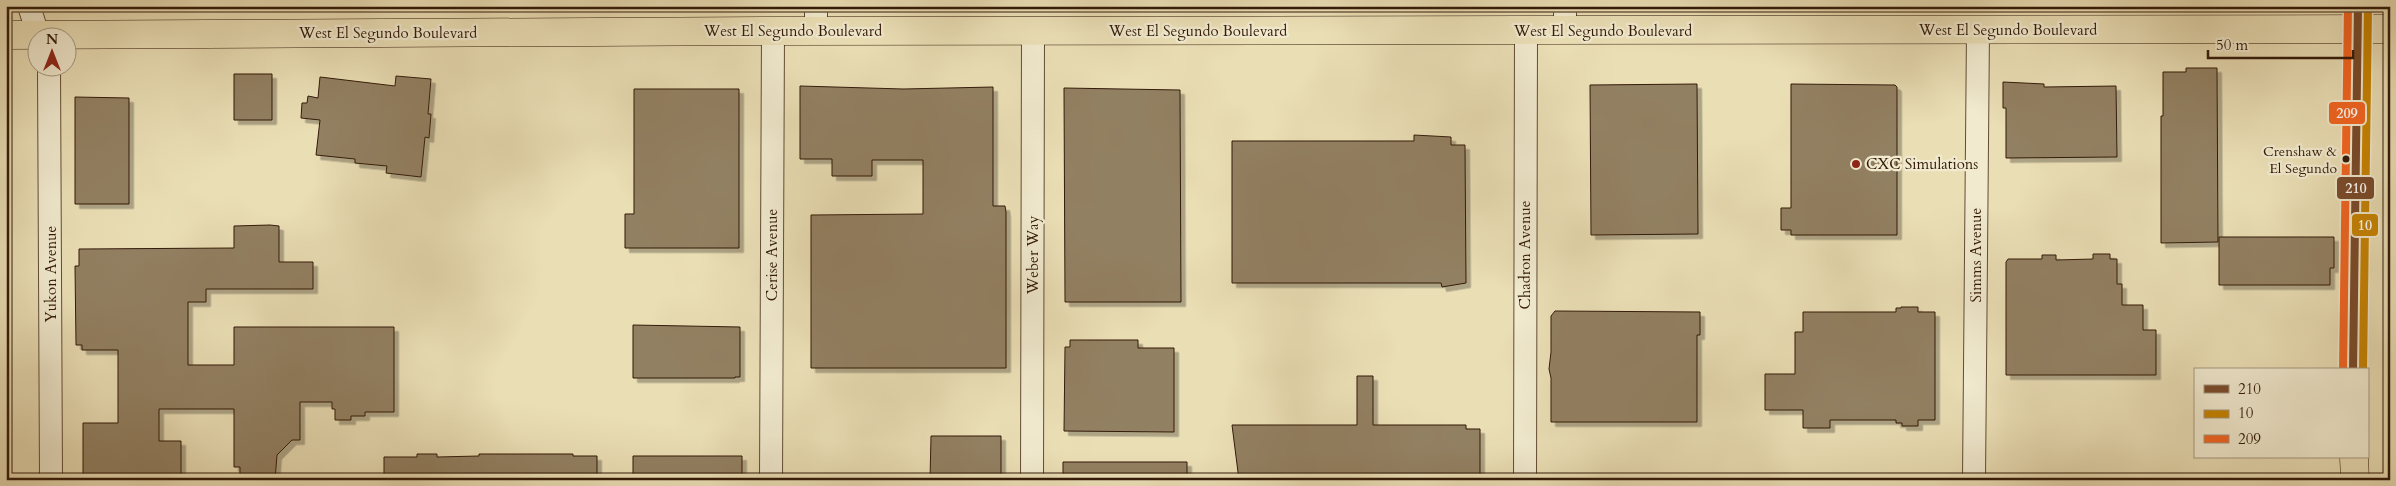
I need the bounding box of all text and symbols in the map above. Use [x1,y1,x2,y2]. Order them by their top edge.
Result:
street label: West El Segundo Boulevard [1918,20,2097,40]
street label: West El Segundo Boulevard [703,21,882,41]
street label: West El Segundo Boulevard [1108,21,1287,41]
street label: West El Segundo Boulevard [1513,21,1692,41]
street label: West El Segundo Boulevard [298,23,477,43]
north arrow [28,28,78,78]
scale bar [2208,28,2354,60]
text: N [46,30,58,49]
text: 50 m [2216,35,2248,55]
line badge: 209 [2328,101,2366,125]
text: 209 [2336,104,2358,123]
place label: Crenshaw & El Segundo [2263,142,2338,178]
place label: CXC Simulations [1866,154,1978,174]
marker: Crenshaw & El Segundo [2341,154,2351,164]
marker: CXC Simulations [1850,158,1862,170]
line badge: 210 [2336,176,2375,200]
text: 210 [2345,179,2367,198]
street label: Chadron Avenue [1515,200,1535,309]
street label: Simms Avenue [1966,207,1986,302]
street label: Cerise Avenue [762,209,782,301]
line badge: 10 [2351,213,2379,237]
street label: Weber Way [1023,216,1043,295]
text: 10 [2358,216,2372,235]
street label: Yukon Avenue [41,225,61,322]
legend [2194,368,2368,458]
text: 210 [2238,379,2261,399]
text: 10 [2238,403,2254,423]
text: 209 [2238,429,2261,449]

